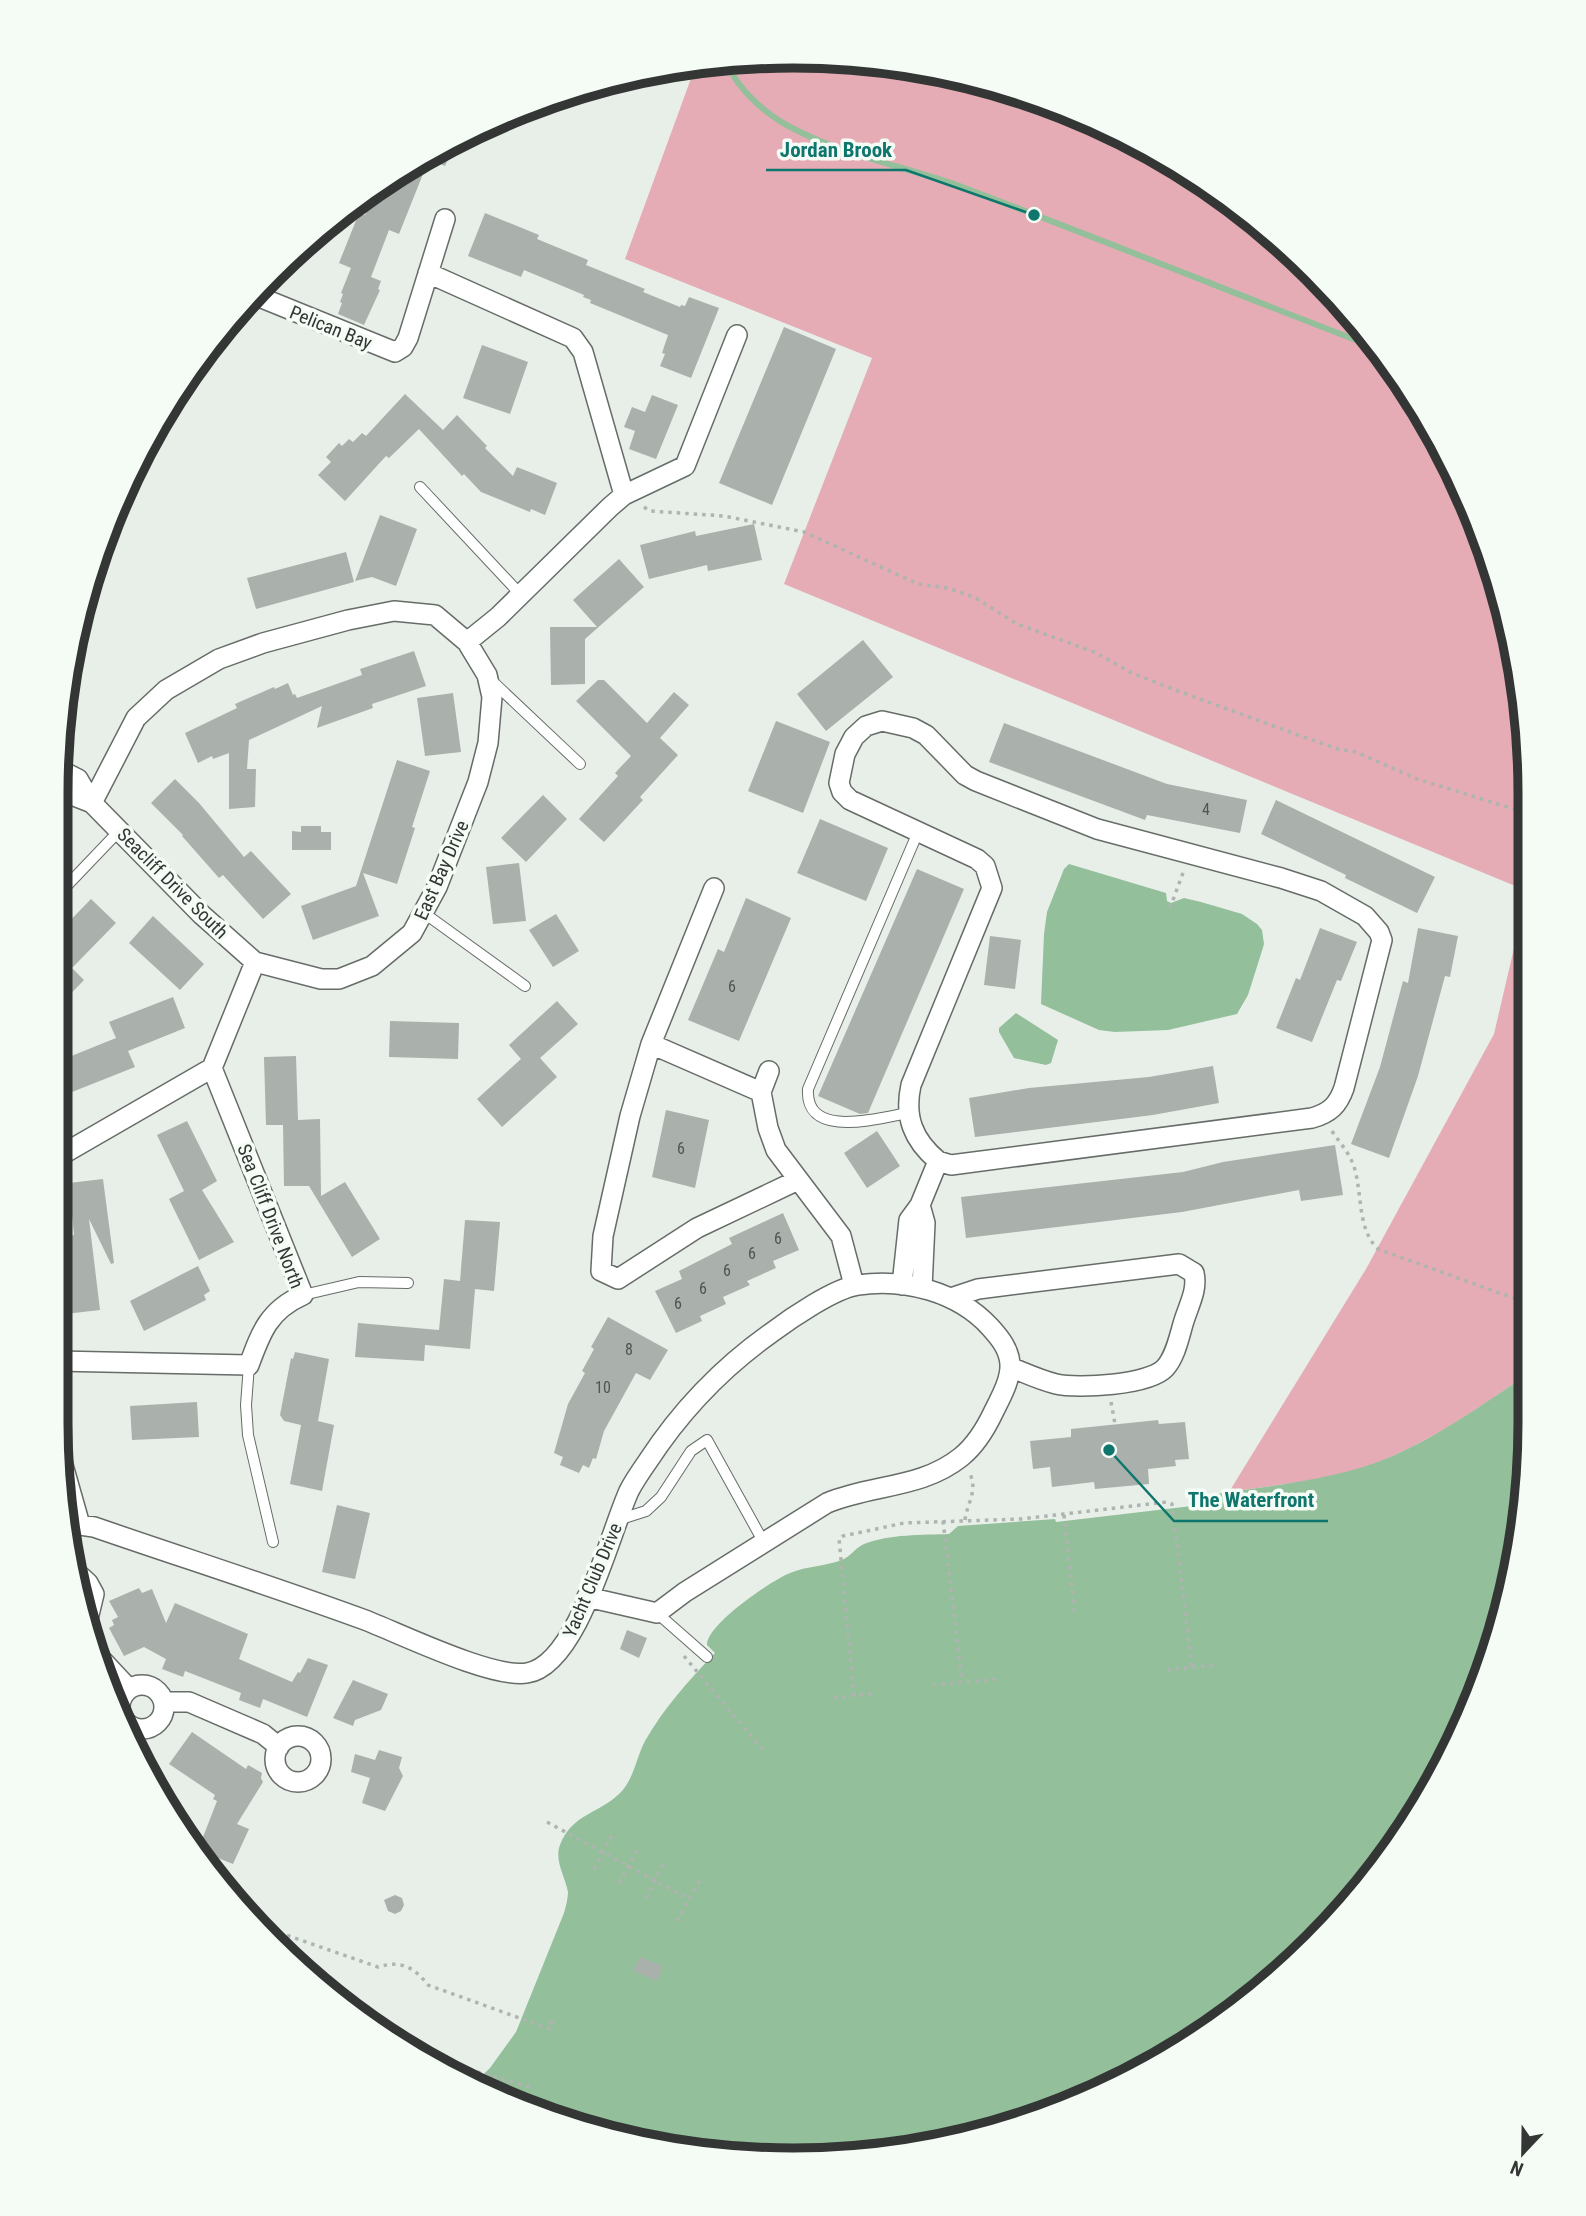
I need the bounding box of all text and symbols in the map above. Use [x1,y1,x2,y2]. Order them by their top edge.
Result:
callout: Jordan Brook [766,128,906,170]
text: Jordan Brook [780,138,893,162]
street label: Pelican Bay [286,301,375,354]
house number: 4 [1202,800,1210,819]
street label: East Bay Drive [409,817,474,924]
street label: Seacliff Drive South [112,823,233,944]
house number: 6 [728,977,736,996]
house number: 6 [677,1139,685,1158]
street label: Sea Cliff Drive North [232,1141,309,1292]
house number: 6 [774,1229,782,1248]
house number: 6 [748,1244,756,1263]
house number: 6 [723,1261,731,1280]
house number: 6 [699,1279,707,1298]
house number: 6 [674,1294,682,1313]
house number: 8 [625,1340,633,1359]
house number: 10 [595,1378,611,1397]
callout: The Waterfront [1174,1479,1328,1521]
text: The Waterfront [1188,1488,1314,1512]
street label: Yacht Club Drive [558,1519,627,1641]
north arrow [1488,2118,1558,2188]
text: N [1507,2155,1527,2181]

